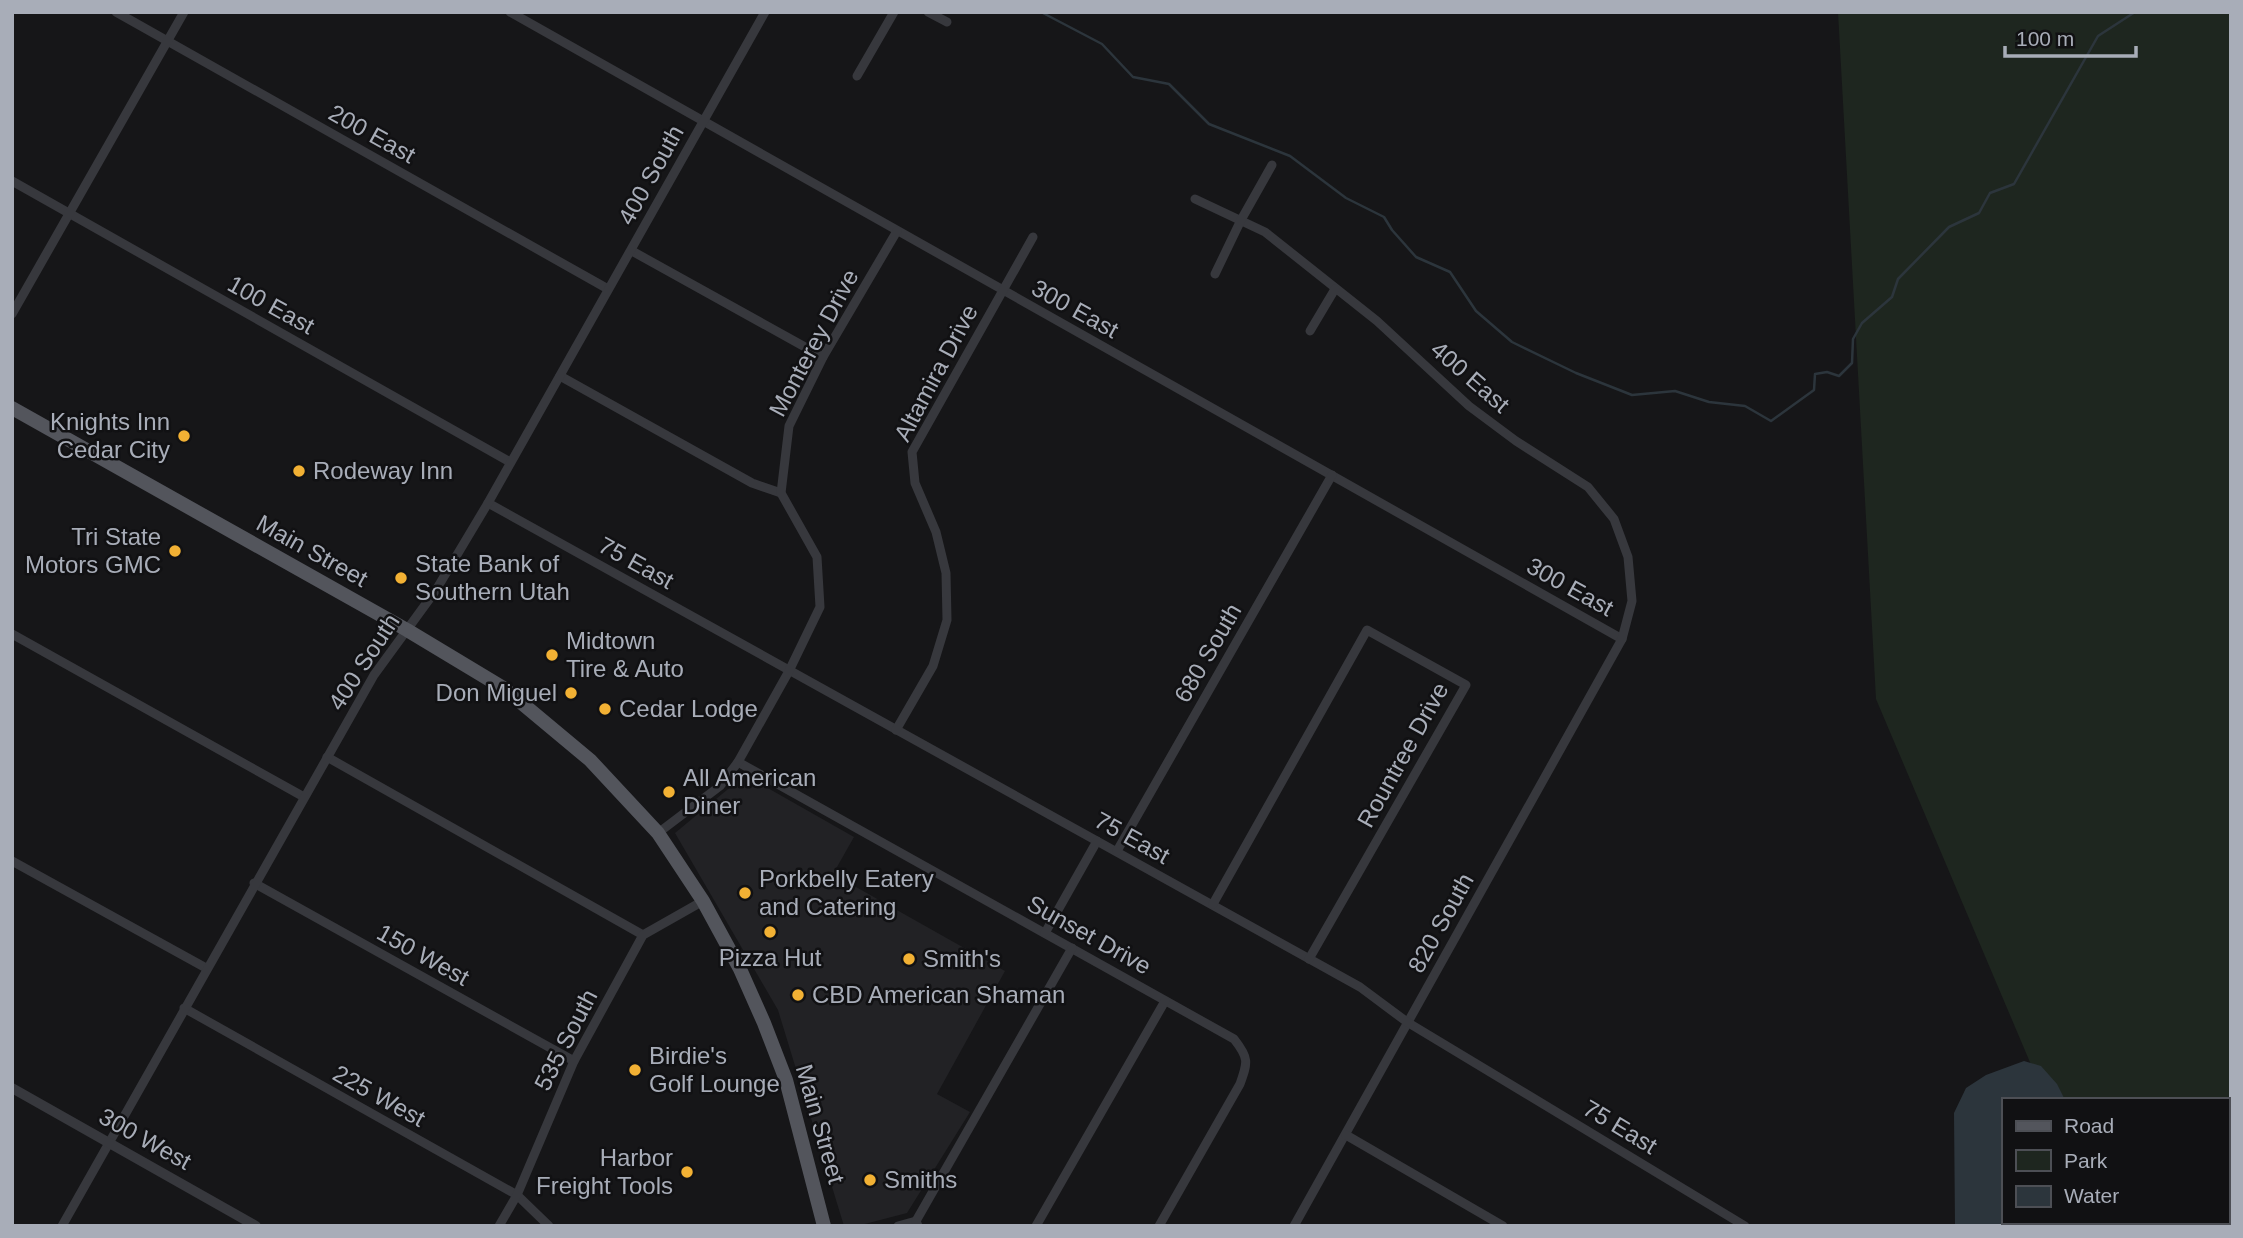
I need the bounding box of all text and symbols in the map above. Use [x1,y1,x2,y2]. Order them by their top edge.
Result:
scale bar [2005,14,2136,58]
text: 100 m [2016,27,2074,50]
street label: 200 East [324,99,421,168]
street label: 400 South [612,120,689,229]
street label: Monterey Drive [763,265,864,421]
street label: 100 East [223,270,320,339]
street label: 300 East [1027,274,1124,343]
street label: Altamira Drive [888,300,983,446]
street label: 400 East [1426,335,1515,418]
place label: Knights Inn Cedar City [50,408,170,463]
marker: Knights Inn Cedar City [176,428,192,444]
place label: Rodeway Inn [313,457,453,484]
marker: Rodeway Inn [291,463,307,479]
street label: Main Street [252,509,373,592]
place label: Tri State Motors GMC [25,523,161,578]
street label: 75 East [594,531,679,594]
marker: Tri State Motors GMC [167,543,183,559]
place label: State Bank of Southern Utah [415,550,570,605]
street label: 300 East [1522,552,1619,621]
marker: State Bank of Southern Utah [393,570,409,586]
street label: 680 South [1169,599,1247,707]
street label: 400 South [322,608,405,715]
place label: Midtown Tire & Auto [566,627,684,682]
marker: Midtown Tire & Auto [544,647,560,663]
street label: Rountree Drive [1352,678,1453,832]
place label: Don Miguel [436,679,557,706]
marker: Don Miguel [563,685,579,701]
place label: Cedar Lodge [619,695,758,722]
marker: Cedar Lodge [597,701,613,717]
place label: All American Diner [683,764,816,819]
marker: All American Diner [661,784,677,800]
street label: 75 East [1090,806,1175,869]
place label: Porkbelly Eatery and Catering [759,865,934,920]
street label: 820 South [1402,868,1479,977]
marker: Porkbelly Eatery and Catering [737,885,753,901]
street label: Sunset Drive [1023,889,1156,980]
street label: 150 West [373,918,474,991]
marker: Pizza Hut [762,924,778,940]
place label: Pizza Hut [719,944,822,971]
place label: Smith's [923,945,1001,972]
marker: Smith's [901,951,917,967]
place label: CBD American Shaman [812,981,1065,1008]
street label: 535 South [529,985,602,1095]
marker: CBD American Shaman [790,987,806,1003]
place label: Birdie's Golf Lounge [649,1042,780,1097]
street label: 225 West [329,1059,430,1132]
street label: Main Street [791,1061,850,1187]
marker: Birdie's Golf Lounge [627,1062,643,1078]
street label: 75 East [1578,1094,1662,1159]
legend [2002,1098,2229,1224]
street label: 300 West [95,1102,196,1175]
text: Road [2064,1114,2114,1137]
place label: Harbor Freight Tools [536,1144,673,1199]
text: Park [2064,1149,2108,1172]
marker: Harbor Freight Tools [679,1164,695,1180]
place label: Smiths [884,1166,957,1193]
marker: Smiths [862,1172,878,1188]
text: Water [2064,1184,2119,1207]

